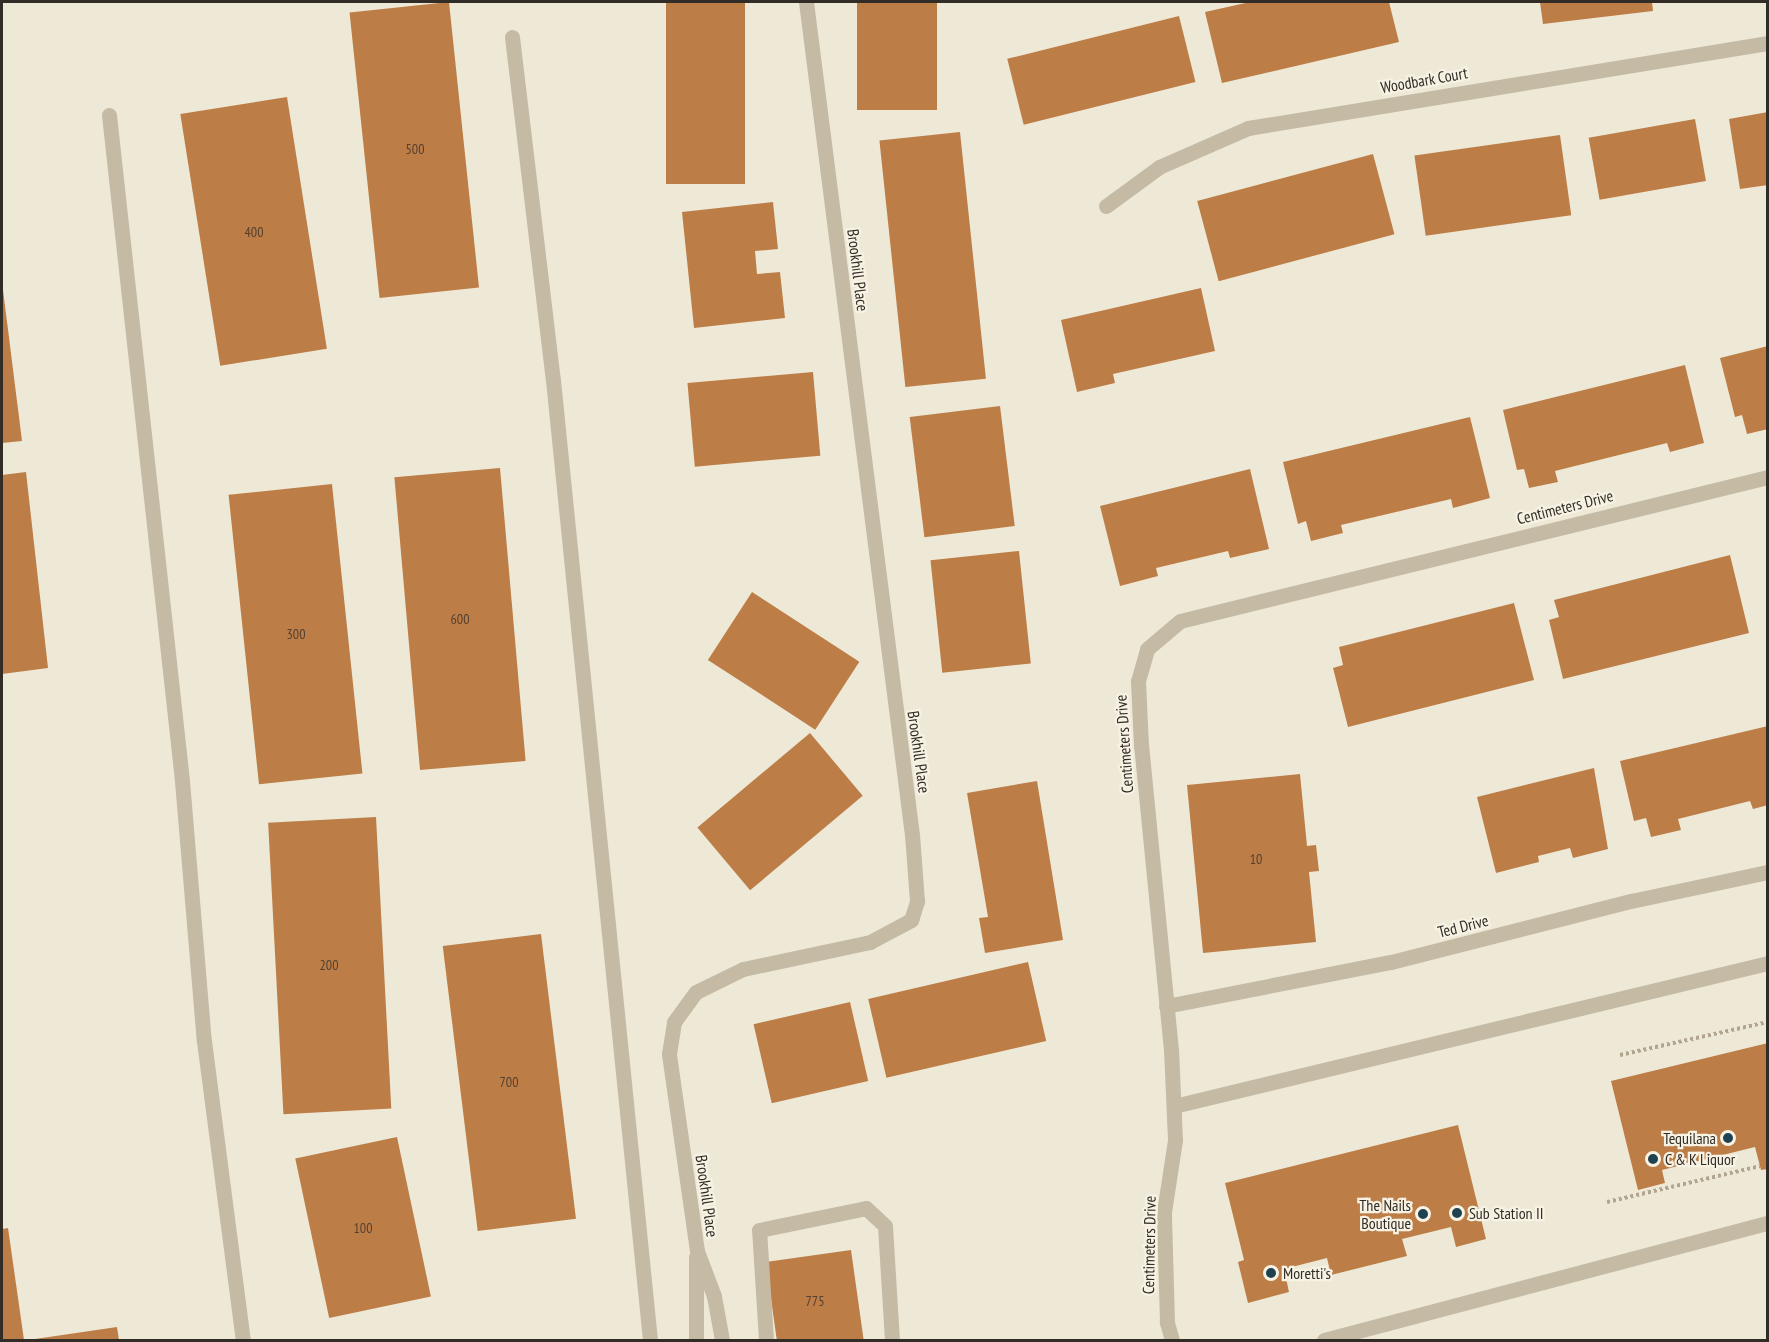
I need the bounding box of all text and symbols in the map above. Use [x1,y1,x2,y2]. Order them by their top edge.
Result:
street label: Woodbark Court [1379,63,1469,97]
house number: 500 [406,141,424,157]
house number: 400 [245,224,263,240]
street label: Brookhill Place [843,228,873,312]
street label: Centimeters Drive [1515,486,1615,528]
house number: 600 [451,611,469,627]
house number: 300 [287,626,305,642]
street label: Centimeters Drive [1111,694,1137,794]
street label: Brookhill Place [904,710,934,794]
house number: 10 [1250,851,1262,867]
street label: Ted Drive [1436,910,1490,942]
house number: 200 [320,957,338,973]
house number: 700 [500,1074,518,1090]
place label: Tequilana [1663,1128,1716,1148]
marker: Tequilana [1721,1131,1735,1145]
place label: C & K Liquor [1665,1149,1736,1169]
marker: C & K Liquor [1646,1152,1660,1166]
street label: Brookhill Place [692,1154,722,1238]
place label: The Nails Boutique [1359,1195,1411,1233]
street label: Centimeters Drive [1139,1196,1159,1294]
place label: Sub Station II [1469,1203,1543,1223]
marker: Sub Station II [1450,1206,1464,1220]
marker: The Nails Boutique [1416,1207,1430,1221]
house number: 100 [354,1220,372,1236]
place label: Moretti's [1283,1263,1331,1283]
marker: Moretti's [1264,1266,1278,1280]
house number: 775 [806,1293,824,1309]

